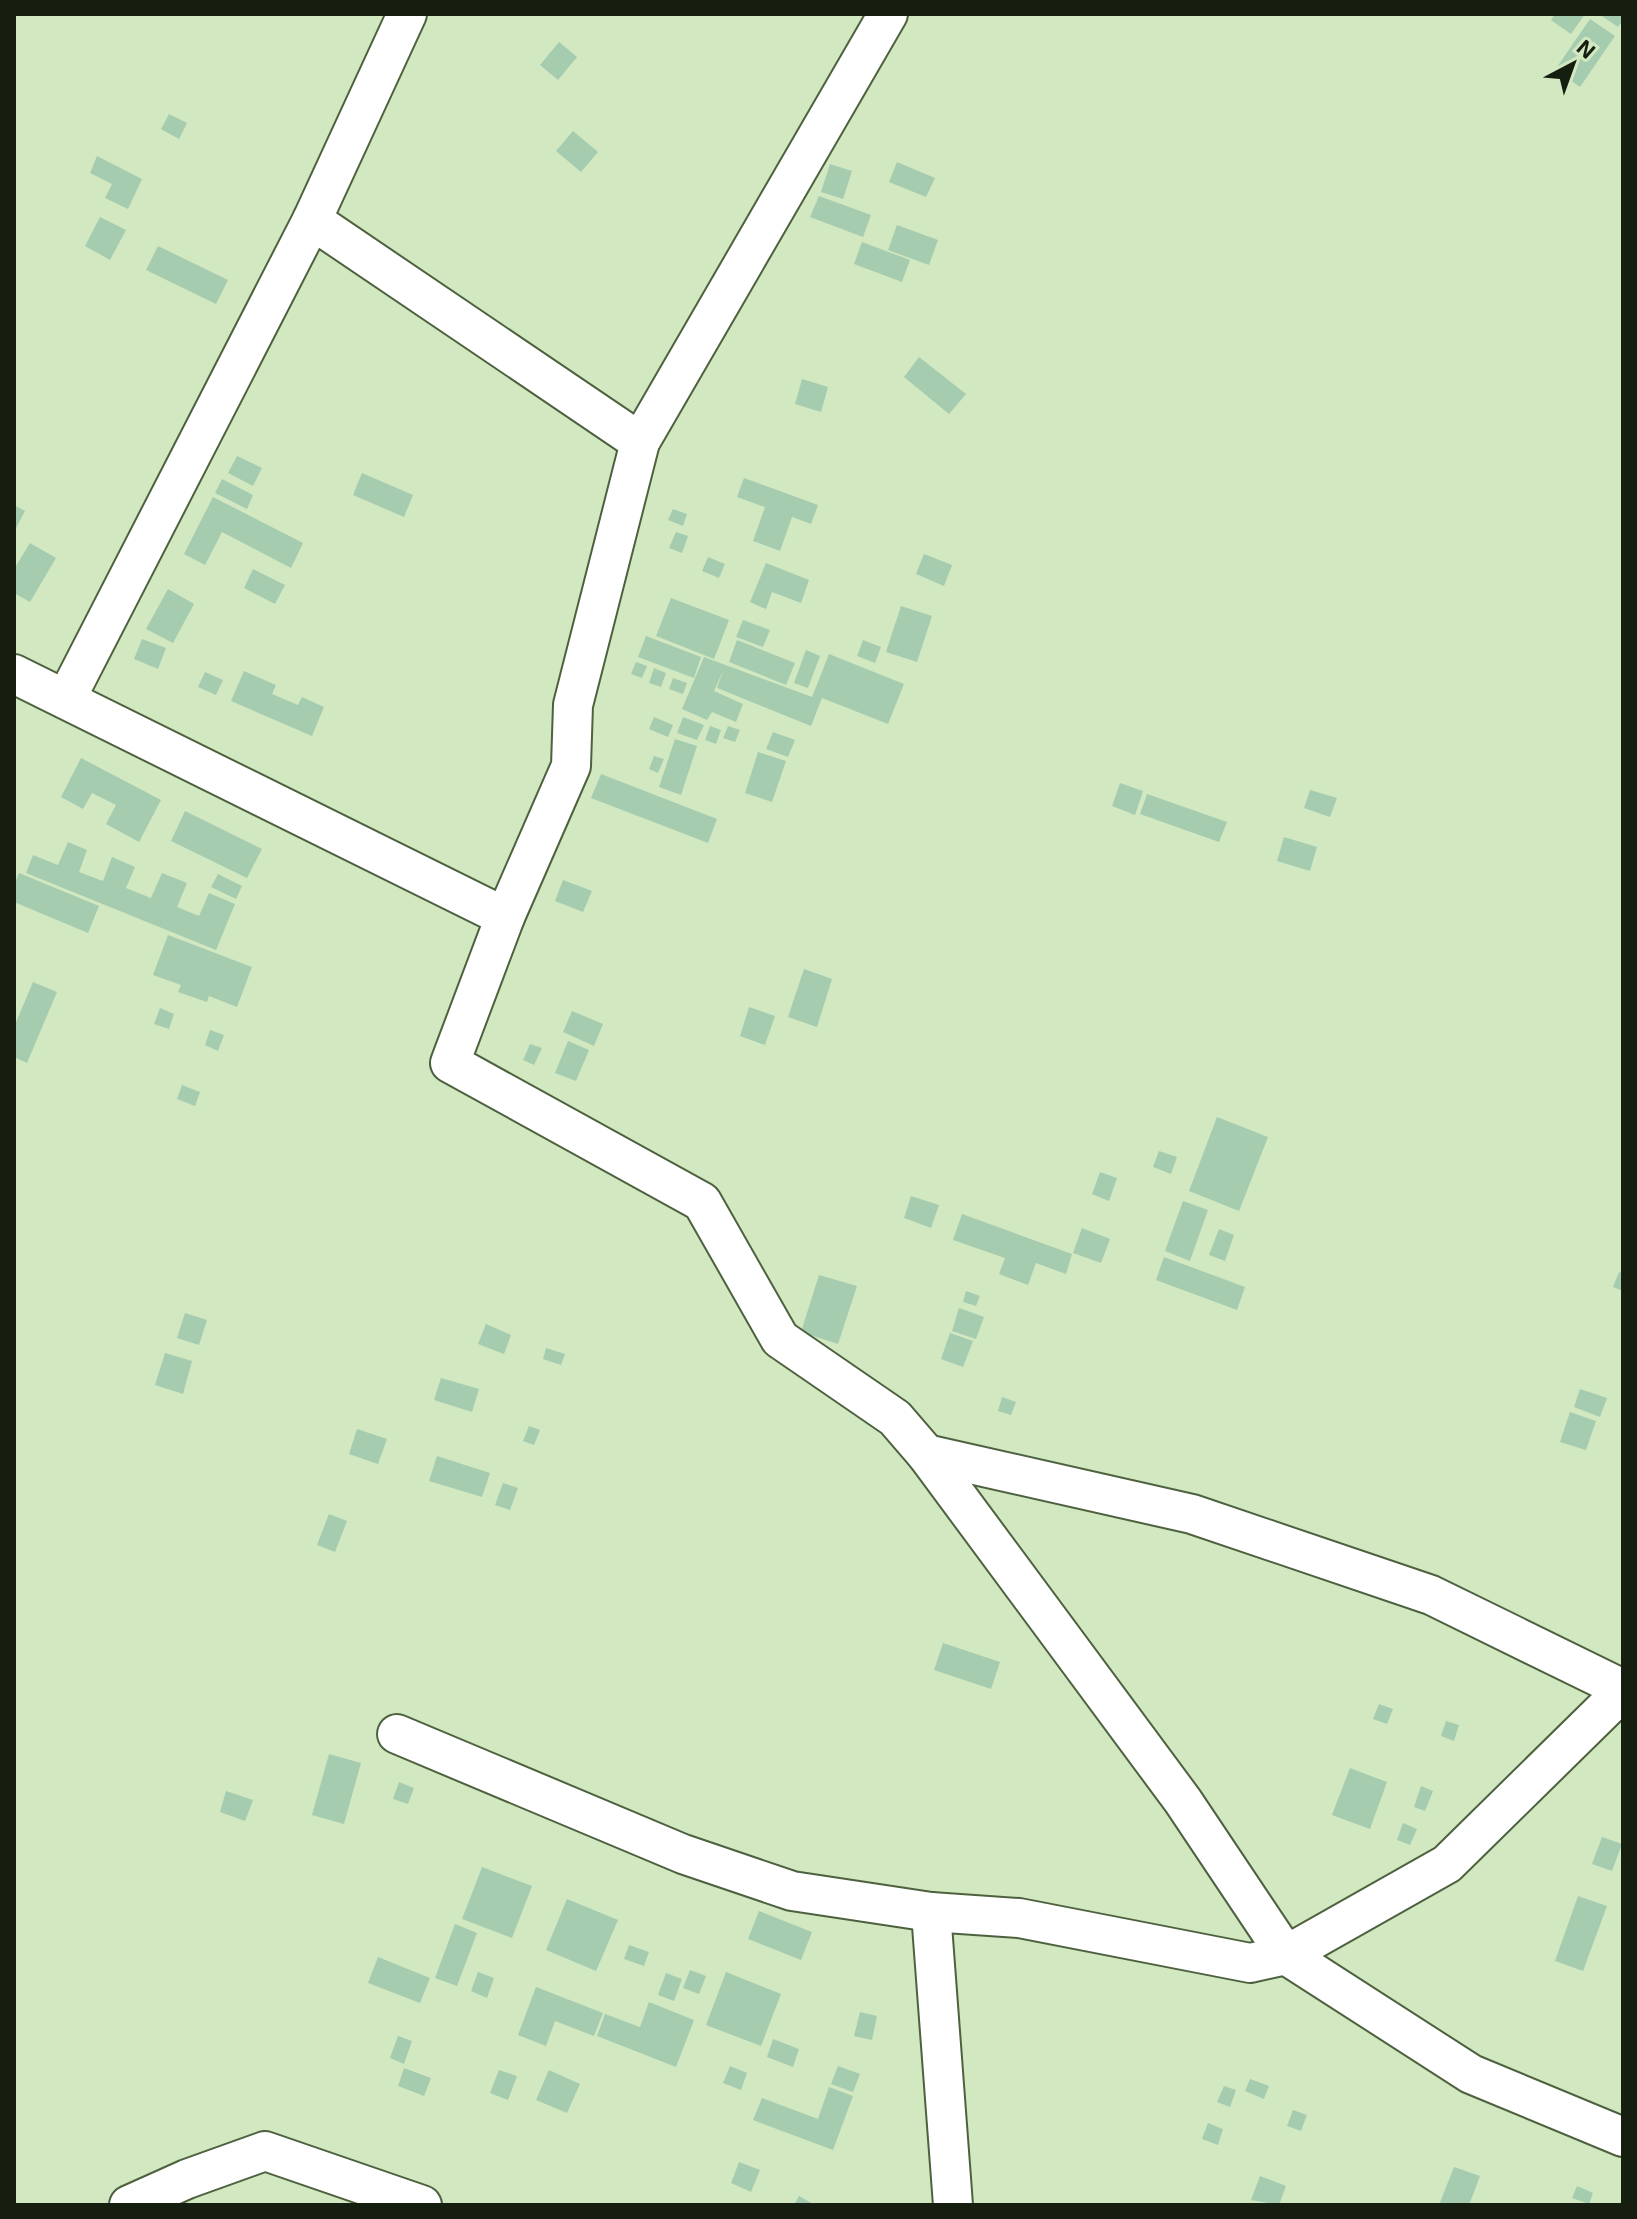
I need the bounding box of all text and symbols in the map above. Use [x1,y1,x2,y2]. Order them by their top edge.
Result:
north arrow [1533,24,1613,104]
text: N [1572,33,1601,63]

